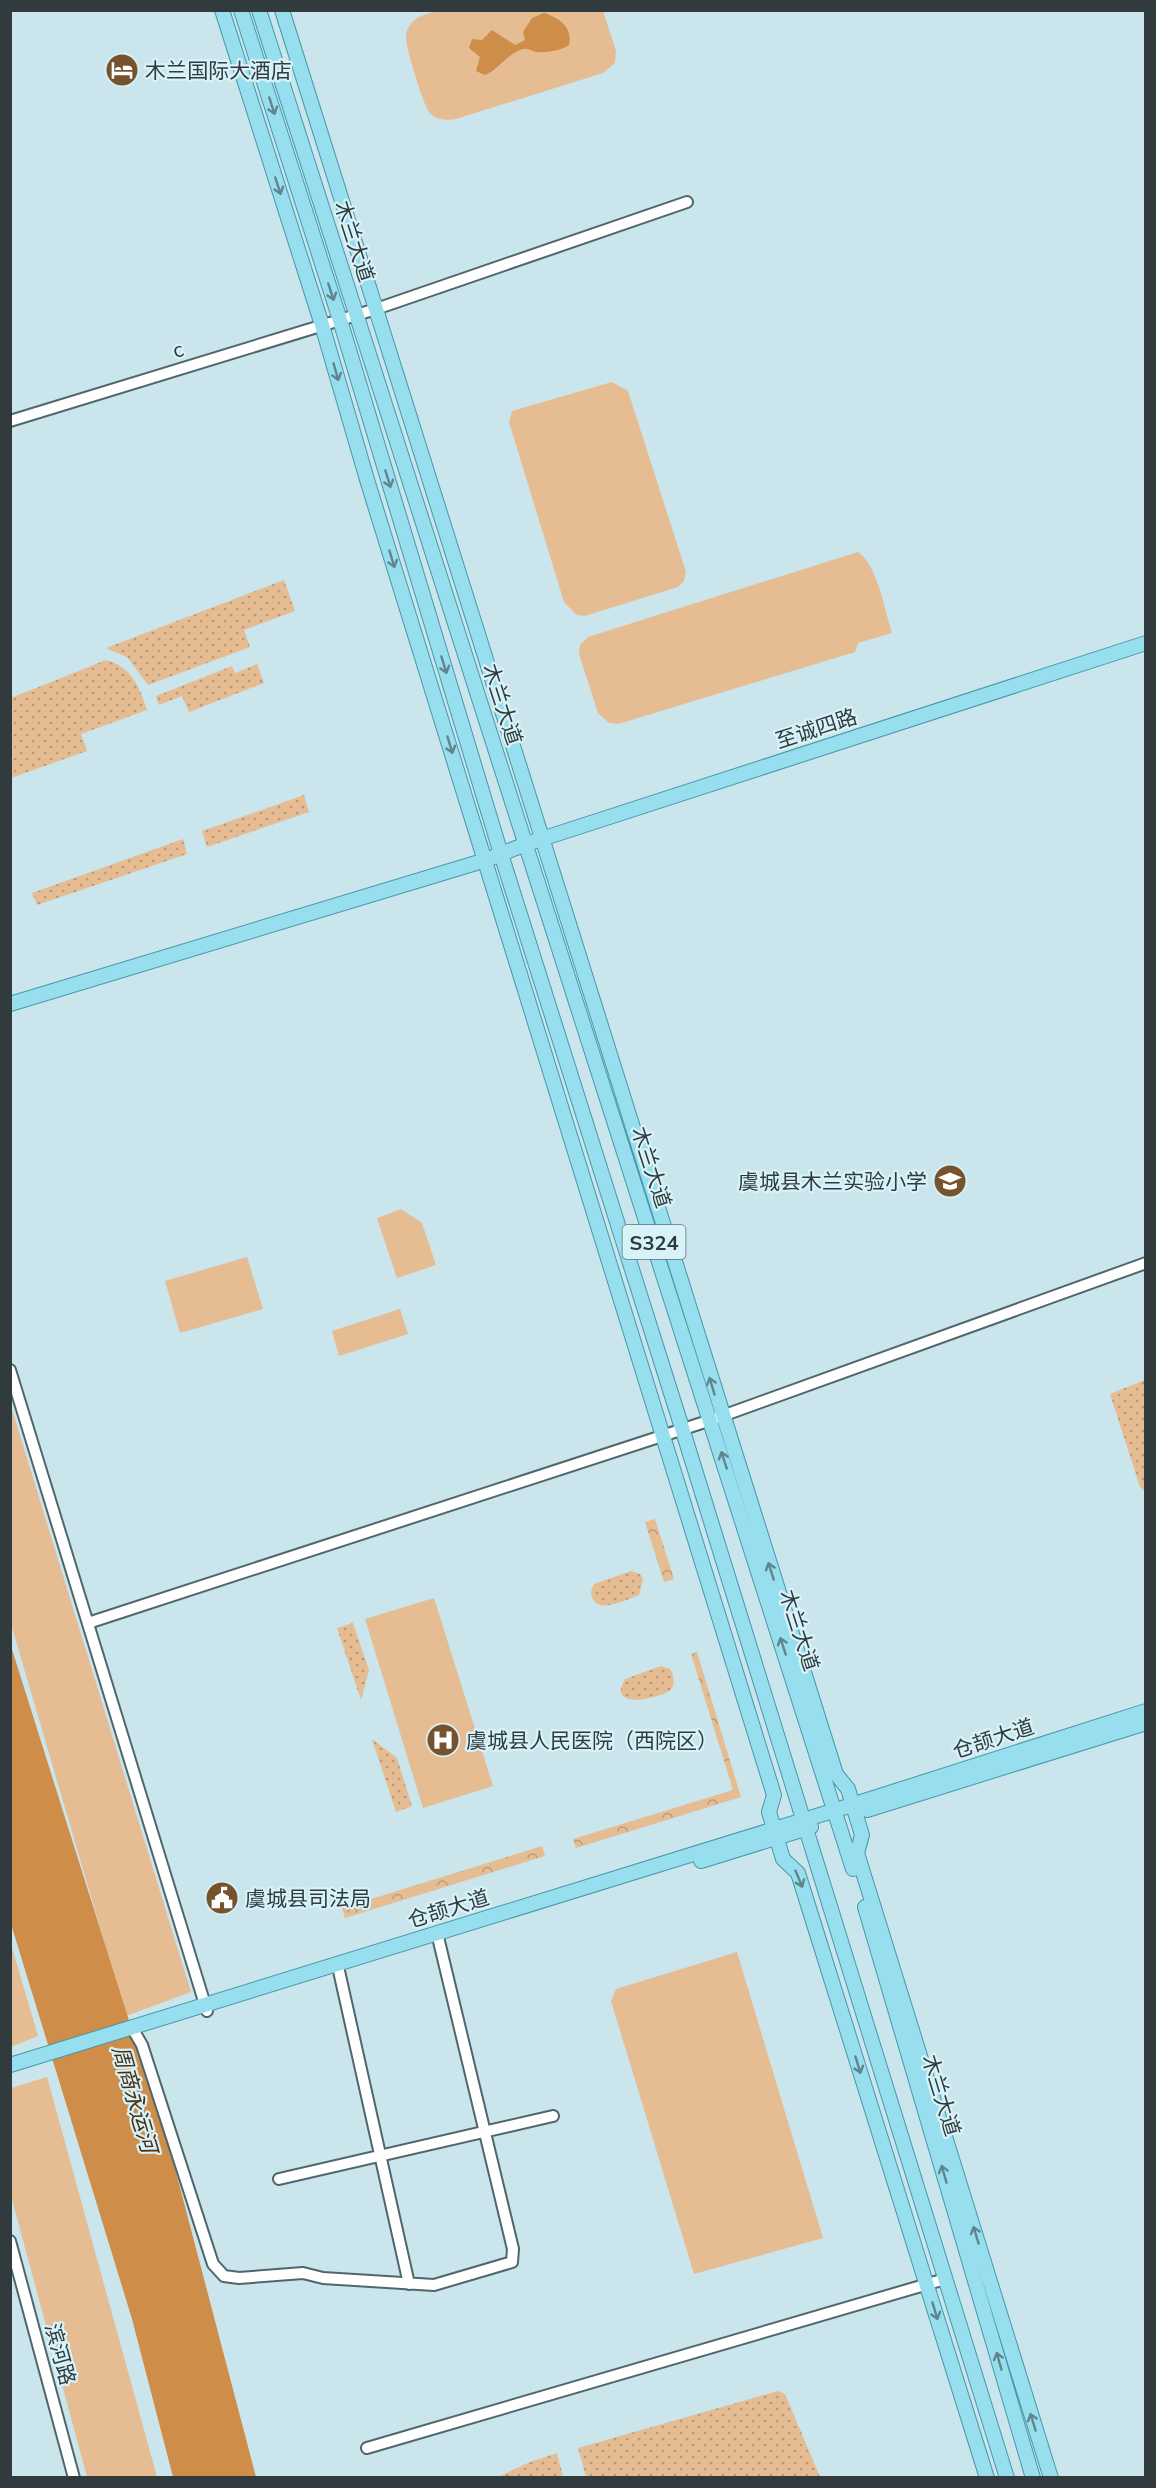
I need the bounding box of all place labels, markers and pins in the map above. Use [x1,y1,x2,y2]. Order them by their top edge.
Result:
hotel icon: 木兰国际大酒店 [104,52,140,88]
place label: 木兰国际大酒店 [145,57,292,83]
school or university icon: 虞城县木兰实验小学 [932,1163,968,1199]
place label: 虞城县木兰实验小学 [738,1168,927,1194]
hospital icon: 虞城县人民医院（西院区） [425,1722,461,1758]
place label: 虞城县人民医院（西院区） [466,1727,718,1753]
public building icon: 虞城县司法局 [204,1880,240,1916]
place label: 虞城县司法局 [245,1885,371,1911]

